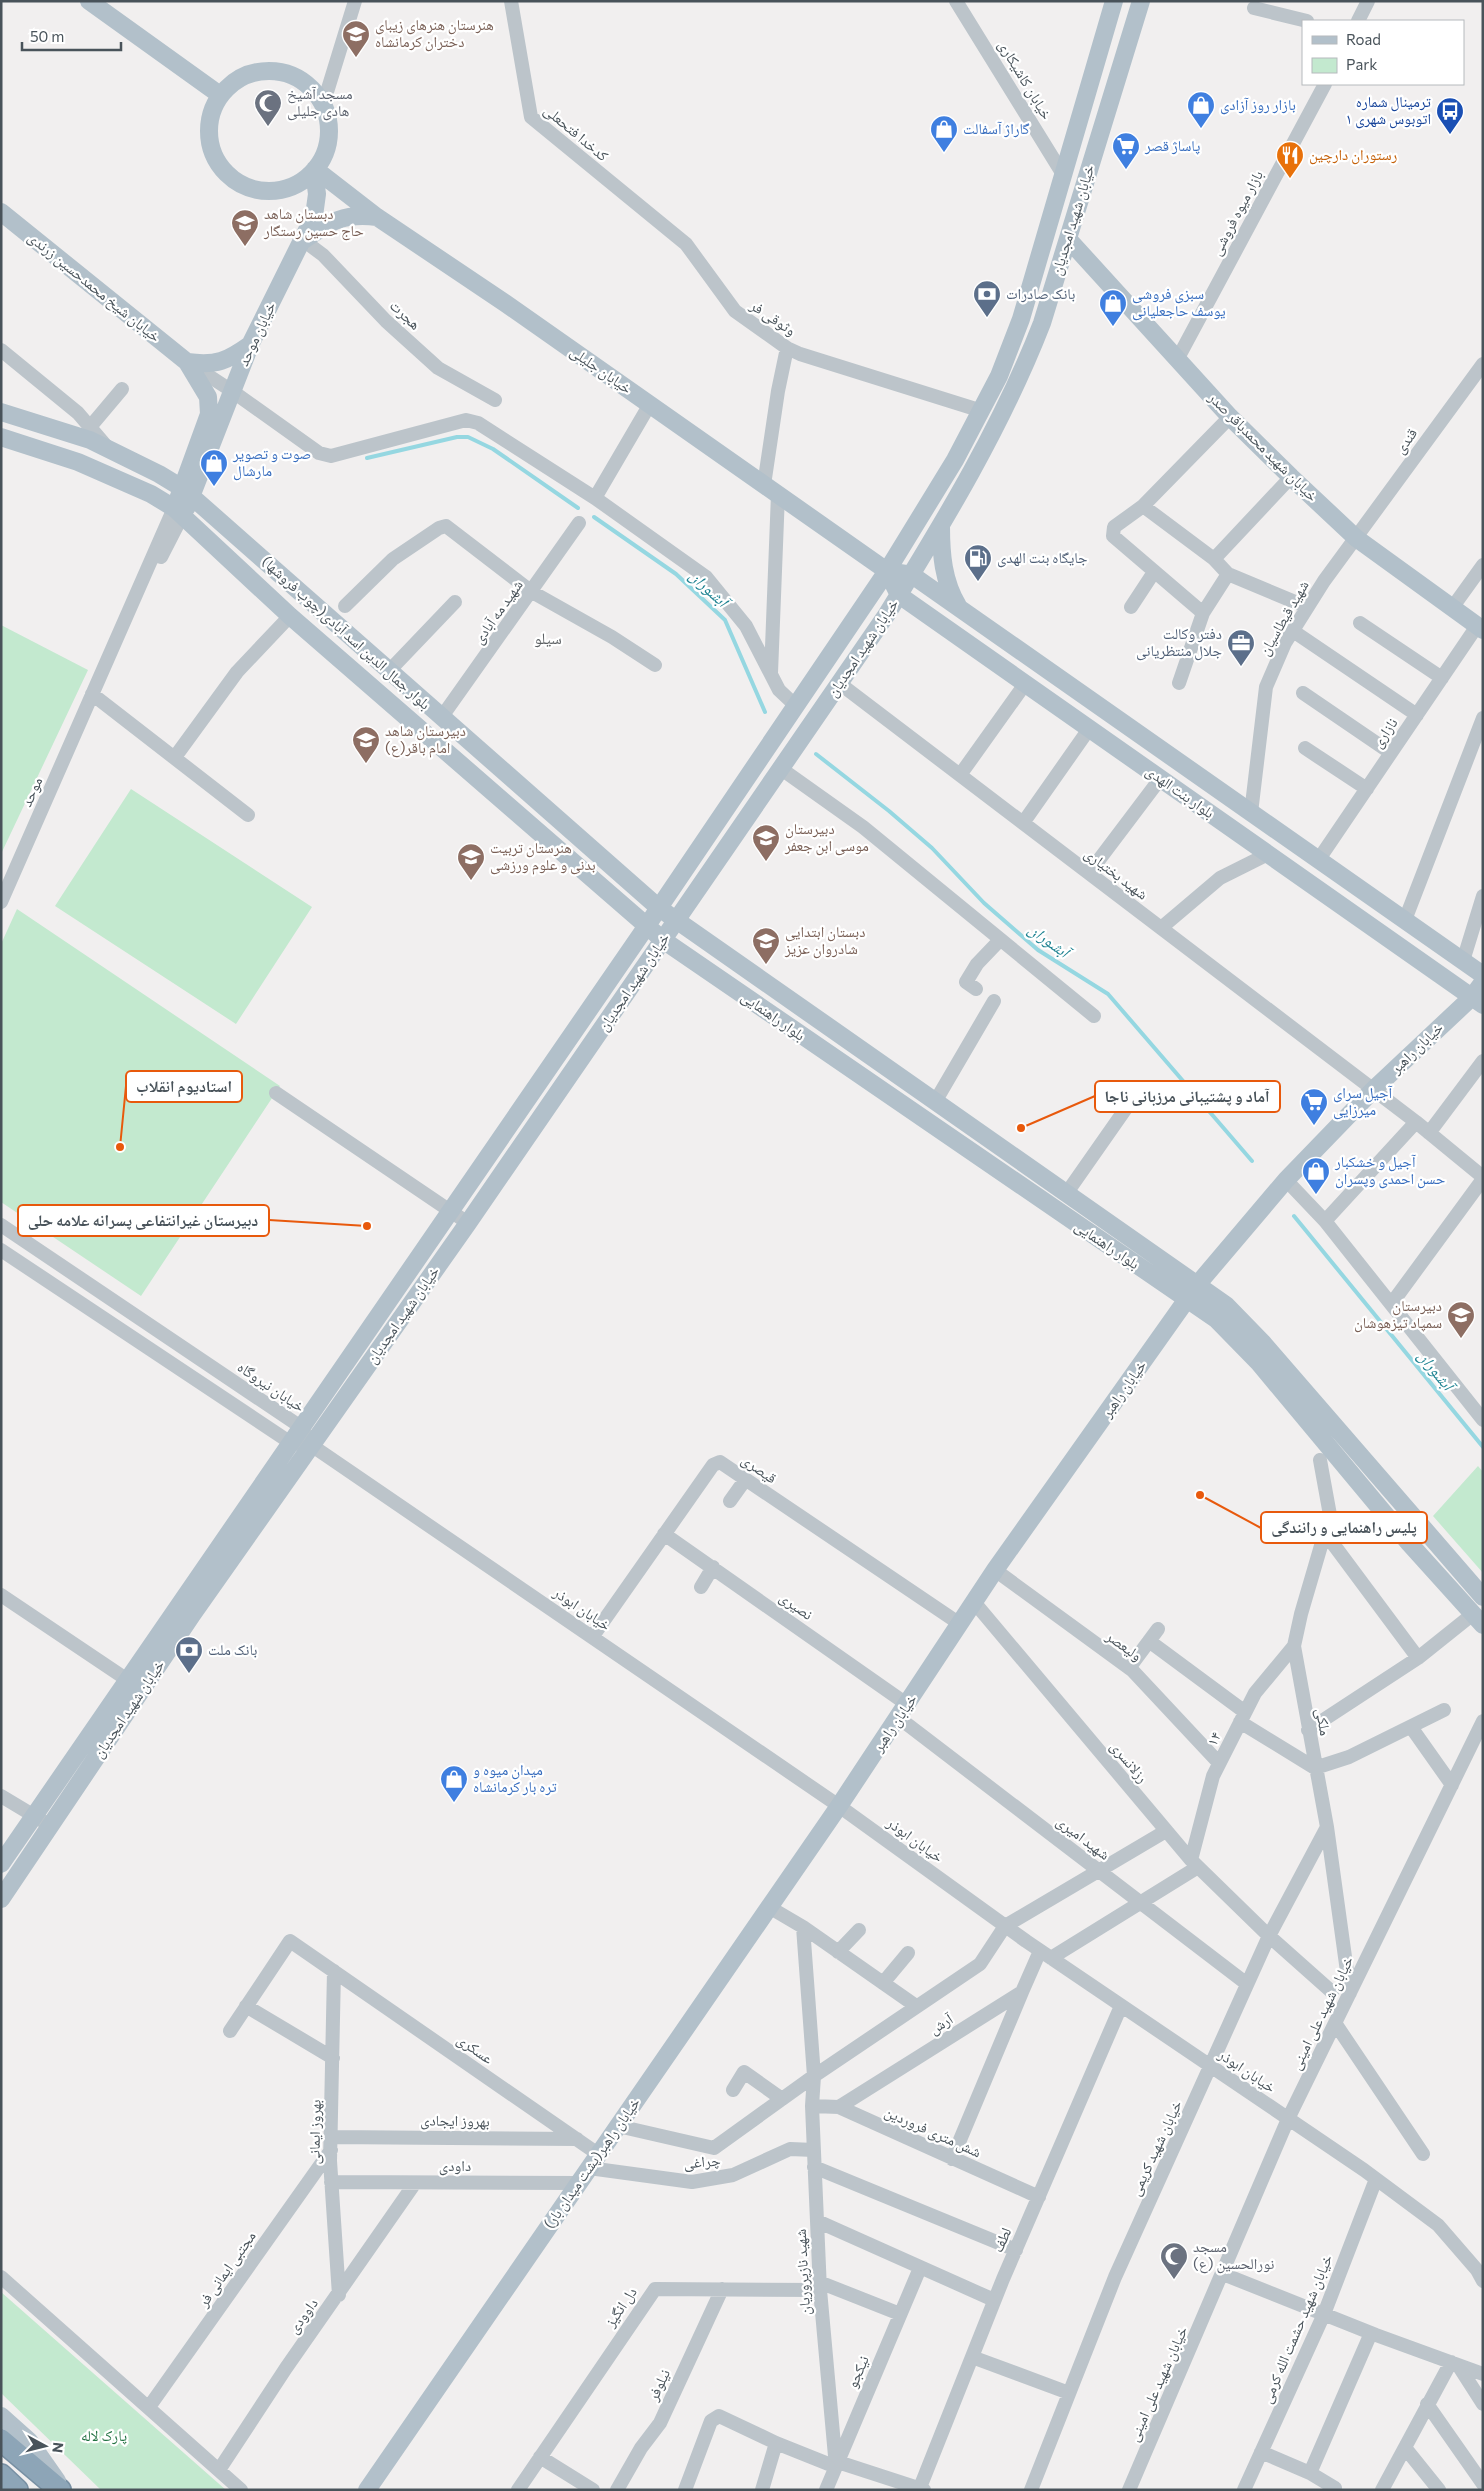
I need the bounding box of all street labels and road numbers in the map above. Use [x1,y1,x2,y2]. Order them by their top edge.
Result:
street label: خیابان کاشیکاری [993,37,1057,124]
street label: کدخدا فتحعلی [540,100,612,166]
street label: خیابان شهید امجدیان [1047,162,1099,278]
street label: بازار میوه فروشی [1206,167,1268,259]
street label: خیابان شیخ محمدحسین زرندی [24,227,165,347]
street label: وثوقی فر [745,295,800,341]
street label: هجرت [386,296,425,334]
street label: خیابان موحد [233,298,281,369]
street label: خیابان جلیلی [566,341,636,399]
street label: خیابان شهید محمدباقر صدر [1203,387,1322,506]
street label: قندی [1390,424,1422,458]
street label: بلوار جمال الدین اسد آبادی(چوب فروشها) [257,552,435,714]
street label: شهید مه آبادی [468,576,528,648]
street label: شهید قیطاسیان [1254,577,1314,659]
street label: خیابان شهید امجدیان [823,595,904,701]
street label: نازاری [1368,714,1402,752]
street label: بلوار بنت الهدی [1142,761,1218,823]
street label: موحد [17,774,46,810]
street label: شهید بختیاری [1080,844,1152,905]
street label: خیابان شهید امجدیان [594,929,675,1035]
street label: بلوار راهنمایی [737,987,809,1045]
street label: خیابان راهبر [1386,1018,1448,1079]
street label: بلوار راهنمایی [1071,1216,1143,1274]
street label: خیابان شهید امجدیان [362,1262,444,1368]
street label: خیابان راهبر [1096,1356,1151,1422]
street label: خیابان نیروگاه [233,1357,309,1417]
street label: قیصری [737,1450,781,1488]
street label: خیابان ابوذر [549,1582,615,1636]
street label: نصیری [775,1587,817,1625]
street label: ولیعصر [1102,1626,1146,1665]
street label: خیابان شهید امجدیان [89,1656,170,1762]
street label: خیابان راهبر [868,1690,922,1757]
street label: ملکی [1311,1707,1335,1738]
street label: ۱۴ [1202,1728,1224,1749]
street label: رزلانسری [1106,1737,1152,1787]
street label: شهید امیری [1052,1811,1114,1865]
street label: خیابان ابوذر [882,1812,948,1867]
street label: خیابان شهید علی امینی [1286,1952,1358,2073]
street label: آرش [925,2008,958,2039]
street label: عسکری [453,2029,497,2069]
street label: خیابان ابوذر [1214,2044,1280,2098]
street label: خیابان راهبر(پشت میدان بار) [539,2093,645,2233]
street label: خیابان شهید کریمی [1125,2097,1187,2199]
street label: بهروز ایمانی [304,2099,326,2165]
street label: شش متری فروردین [882,2102,985,2162]
street label: بهروز ایجادی [420,2110,490,2132]
street label: چراغی [683,2150,722,2174]
street label: داودی [439,2156,471,2176]
street label: لطف [988,2225,1014,2255]
street label: مجتبی ایمانی فر [193,2227,261,2312]
street label: شهید نازپروریان [791,2228,815,2316]
street label: خیابان شهید حشمت الله کرمی [1257,2251,1338,2406]
street label: دل انگیز [600,2283,642,2332]
street label: داوودی [283,2294,323,2338]
street label: خیابان شهید علی امینی [1124,2323,1193,2445]
street label: نیکجو [842,2353,873,2391]
street label: نیلوفر [643,2366,674,2404]

